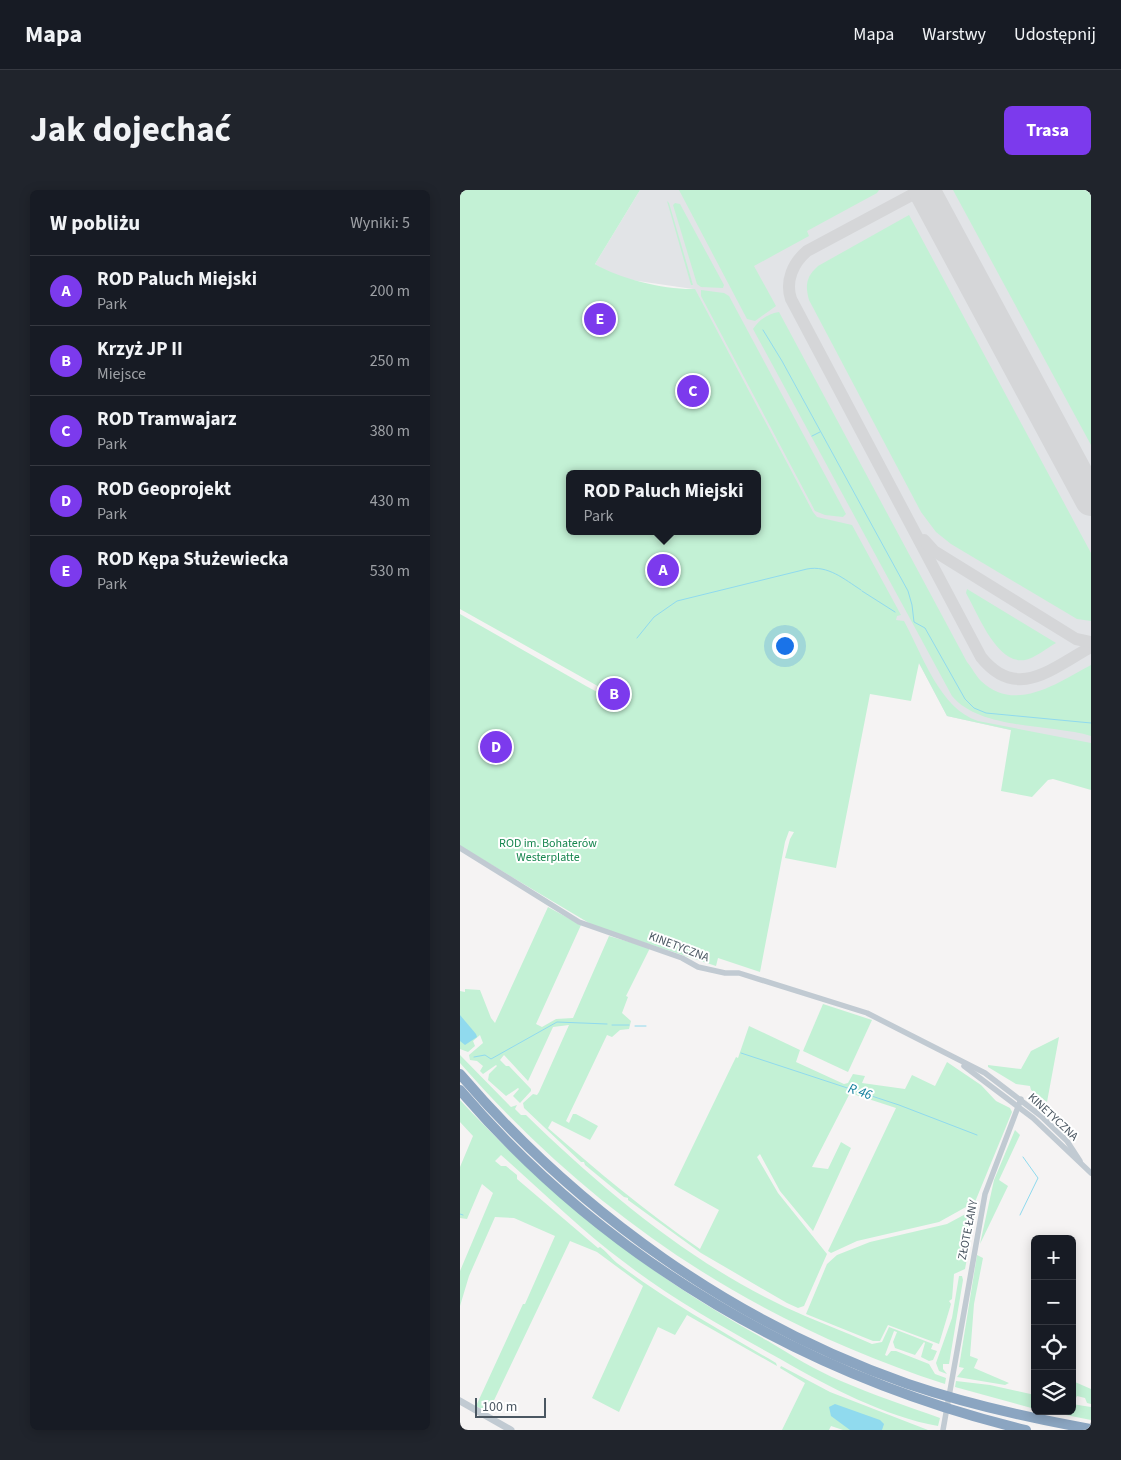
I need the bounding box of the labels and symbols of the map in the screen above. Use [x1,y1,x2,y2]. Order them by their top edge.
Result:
pin: E [584,300,616,338]
pin: C [677,372,709,410]
pin: A [647,551,679,589]
your location [772,633,798,659]
pin: B [598,675,630,713]
pin: D [480,728,512,766]
park label: ROD im. Bohaterów Westerplatte [499,835,597,866]
street label: KINETYCZNA [646,928,712,966]
water label: R 46 [845,1079,875,1105]
street label: KINETYCZNA [1024,1089,1082,1145]
street label: ZŁOTE ŁANY [954,1198,982,1262]
scale bar [475,1395,546,1418]

